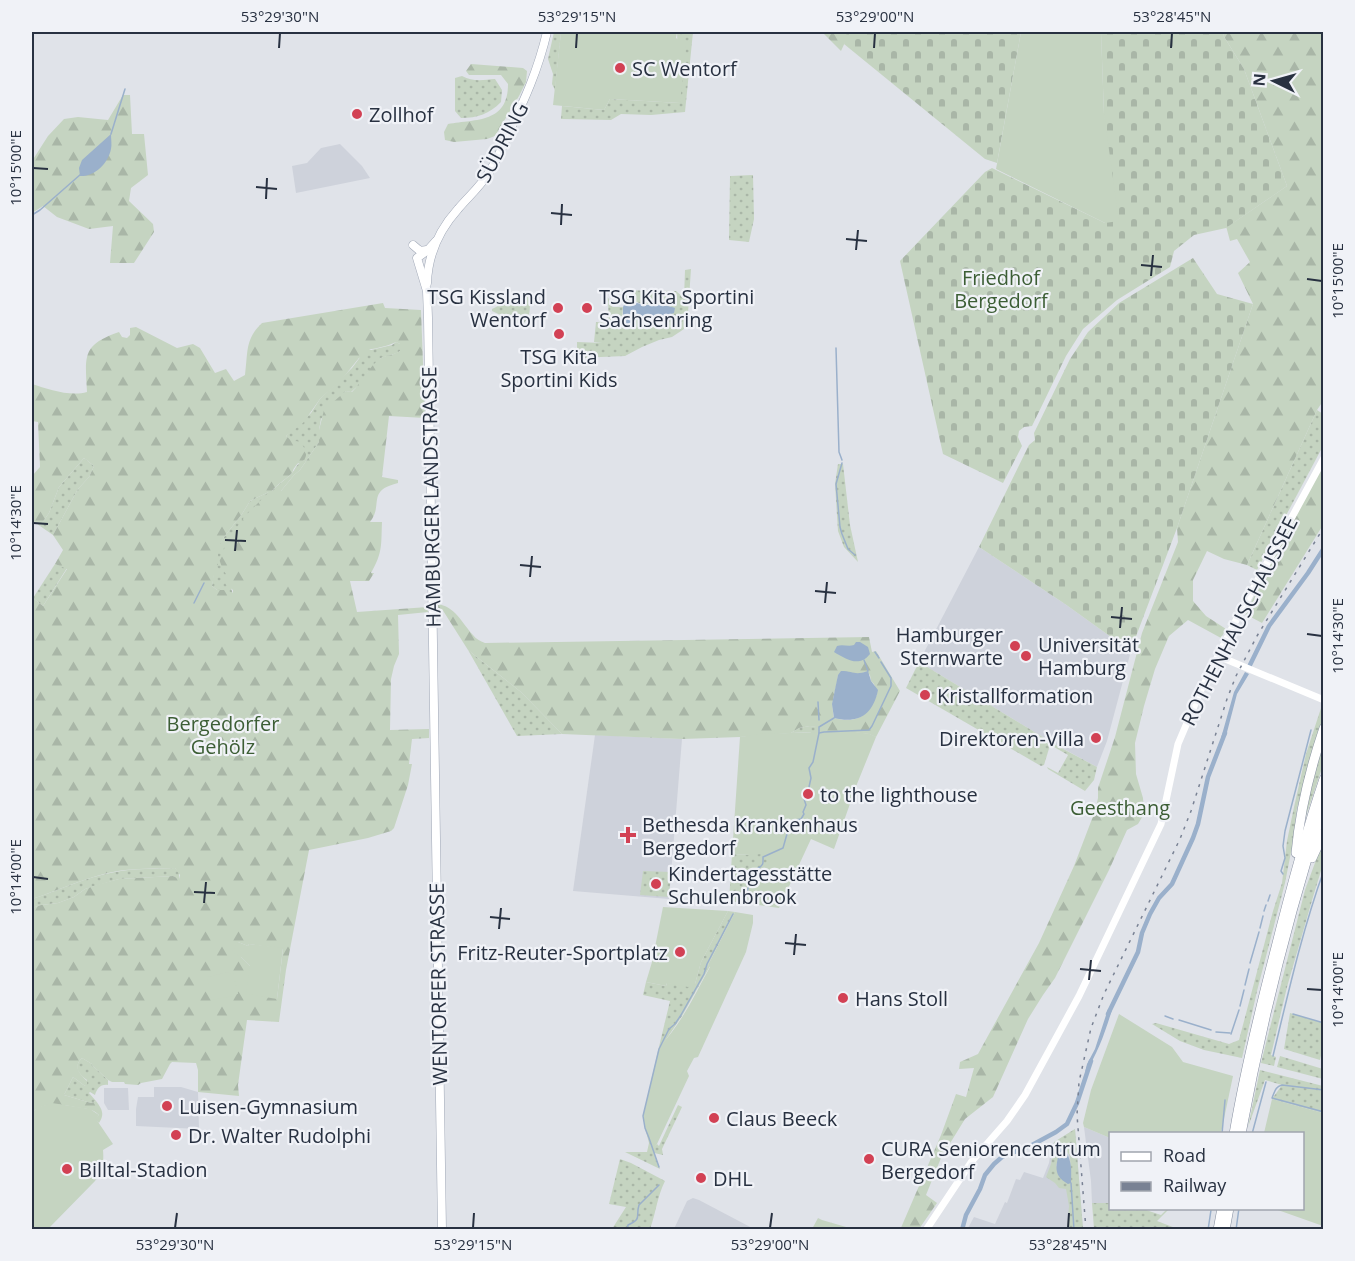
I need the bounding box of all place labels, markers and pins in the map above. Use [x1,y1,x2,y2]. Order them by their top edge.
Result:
place label: SC Wentorf [632,55,738,82]
marker: SC Wentorf [613,61,627,75]
place label: Zollhof [369,101,435,128]
marker: Zollhof [350,107,364,121]
place label: TSG Kissland Wentorf [427,283,547,333]
place label: TSG Kita Sportini Sachsenring [599,283,754,333]
marker: TSG Kissland Wentorf [551,301,565,315]
marker: TSG Kita Sportini Sachsenring [580,301,594,315]
marker: TSG Kita Sportini Kids [552,327,566,341]
place label: TSG Kita Sportini Kids [500,343,618,393]
place label: Hamburger Sternwarte [896,621,1003,671]
place label: Universität Hamburg [1038,631,1139,681]
marker: Hamburger Sternwarte [1008,639,1022,653]
marker: Universität Hamburg [1019,649,1033,663]
place label: Kristallformation [937,682,1093,709]
marker: Kristallformation [918,688,932,702]
place label: Direktoren-Villa [939,725,1084,752]
marker: Direktoren-Villa [1089,731,1103,745]
place label: to the lighthouse [820,781,978,808]
marker: to the lighthouse [801,787,815,801]
place label: Bethesda Krankenhaus Bergedorf [642,811,858,861]
marker: Bethesda Krankenhaus Bergedorf [619,826,637,844]
place label: Kindertagesstätte Schulenbrook [668,860,832,910]
marker: Kindertagesstätte Schulenbrook [649,877,663,891]
place label: Fritz-Reuter-Sportplatz [457,939,668,966]
marker: Fritz-Reuter-Sportplatz [673,945,687,959]
place label: Hans Stoll [855,985,948,1012]
marker: Hans Stoll [836,991,850,1005]
place label: Luisen-Gymnasium [179,1093,358,1120]
marker: Luisen-Gymnasium [160,1099,174,1113]
place label: Claus Beeck [726,1105,838,1132]
marker: Claus Beeck [707,1111,721,1125]
place label: Dr. Walter Rudolphi [188,1122,371,1149]
marker: Dr. Walter Rudolphi [169,1128,183,1142]
place label: CURA Seniorencentrum Bergedorf [881,1135,1101,1185]
marker: CURA Seniorencentrum Bergedorf [862,1152,876,1166]
place label: Billtal-Stadion [79,1156,208,1183]
marker: Billtal-Stadion [60,1162,74,1176]
place label: DHL [713,1165,753,1192]
marker: DHL [694,1171,708,1185]

